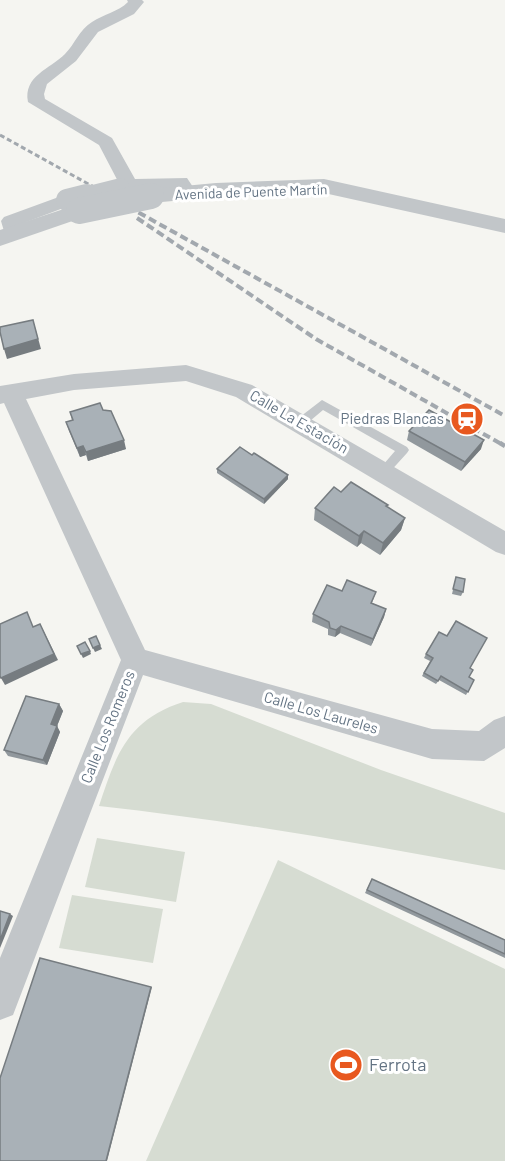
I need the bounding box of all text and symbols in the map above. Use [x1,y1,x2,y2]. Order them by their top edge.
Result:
street label: Avenida de Puente Martín [174,180,328,203]
street label: Calle La Estación [247,386,352,457]
station icon: Piedras Blancas [449,401,485,437]
place label: Piedras Blancas [341,409,444,427]
street label: Calle Los Romeros [76,668,138,786]
street label: Calle Los Laureles [262,687,380,737]
sports icon: Ferrota [328,1047,364,1083]
place label: Ferrota [369,1053,427,1075]

